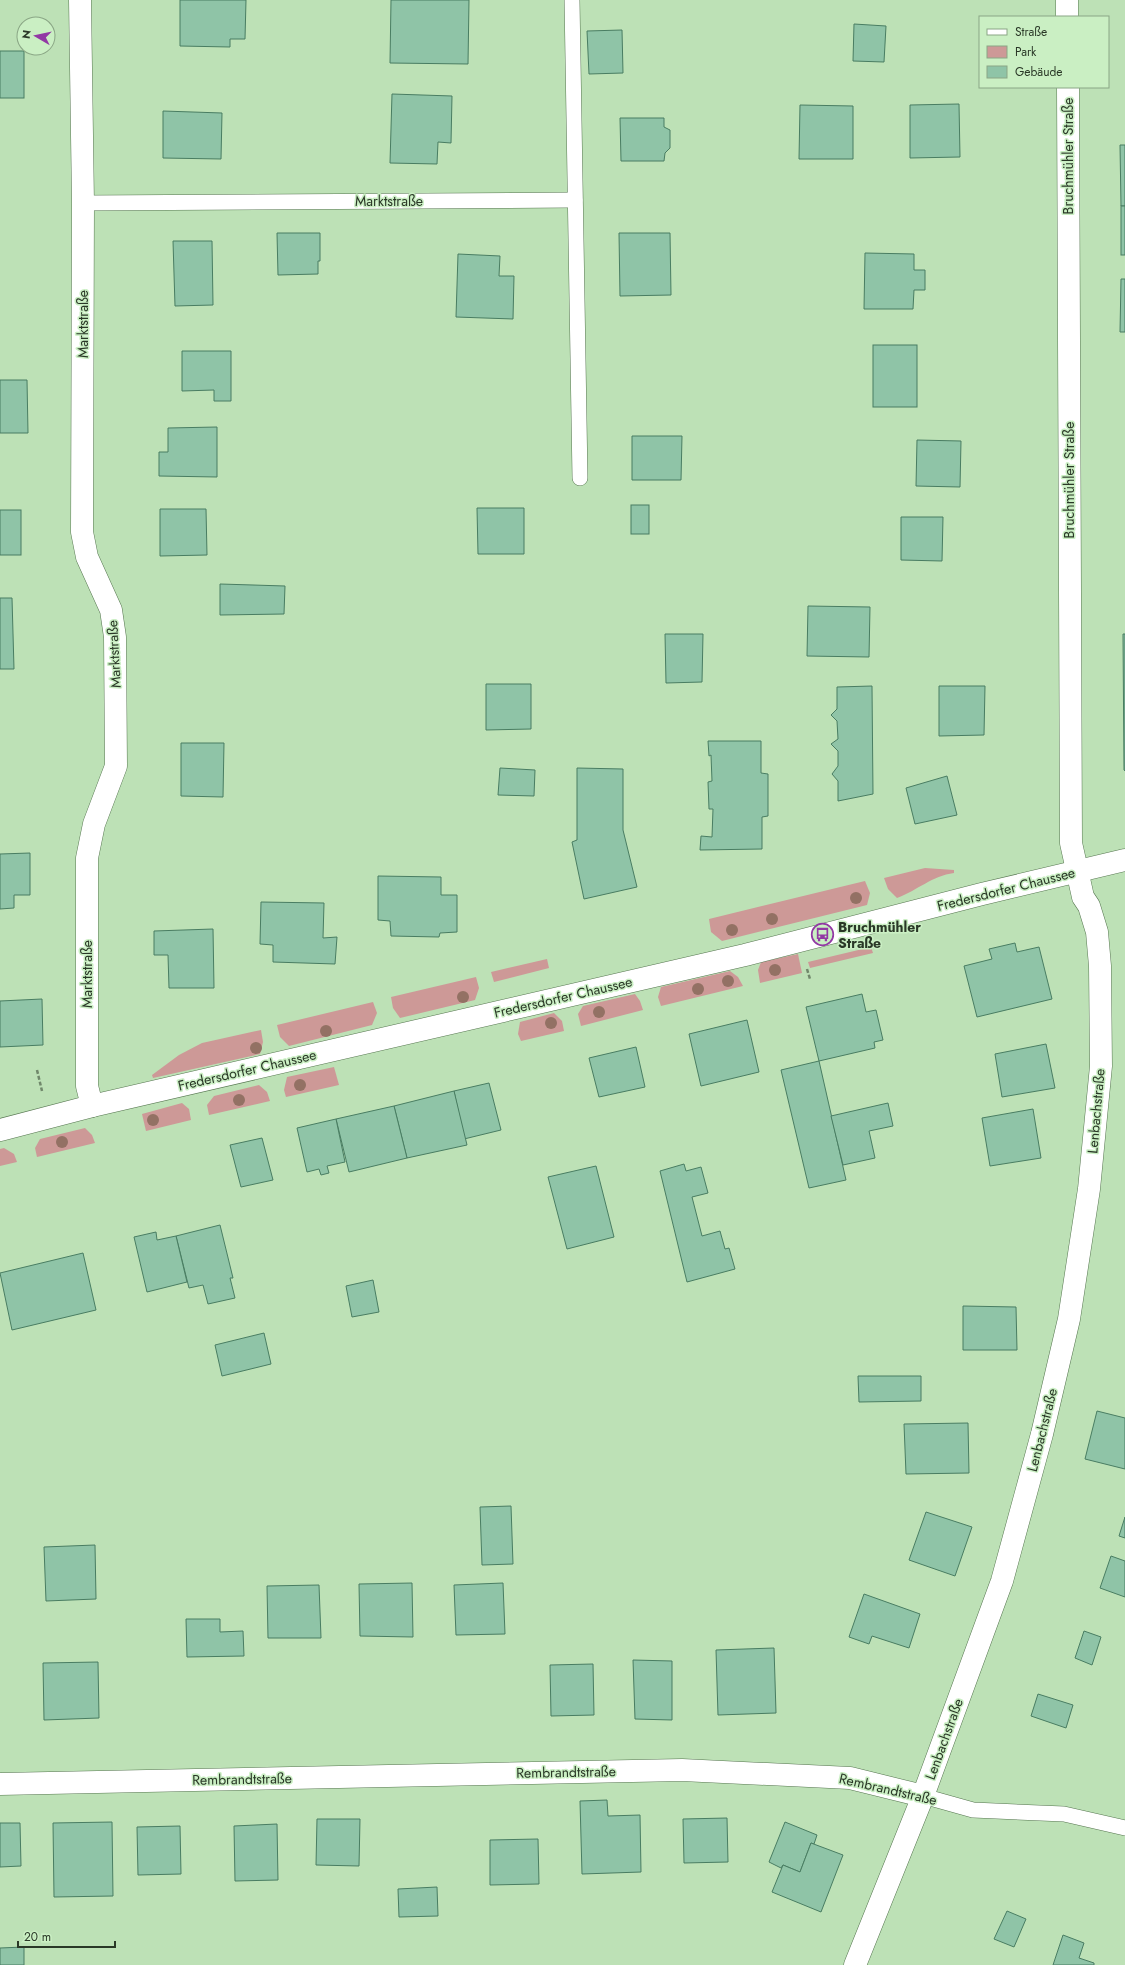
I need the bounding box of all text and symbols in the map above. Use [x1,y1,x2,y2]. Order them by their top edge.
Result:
north arrow [16,16,56,56]
legend [979,16,1109,88]
text: Straße [1015,23,1047,41]
text: N [18,29,35,40]
text: Park [1015,43,1037,61]
text: Gebäude [1015,63,1062,81]
street label: Bruchmühler Straße [1058,98,1078,214]
street label: Marktstraße [355,191,423,211]
street label: Marktstraße [73,290,93,358]
street label: Bruchmühler Straße [1059,422,1079,538]
street label: Marktstraße [102,619,126,689]
street label: Fredersdorfer Chaussee [935,862,1077,916]
place label: Bruchmühler Straße [838,917,921,953]
bus stop icon: Bruchmühler Straße [809,922,835,948]
street label: Marktstraße [77,940,97,1008]
street label: Fredersdorfer Chaussee [492,971,634,1023]
street label: Fredersdorfer Chaussee [176,1044,318,1096]
street label: Lenbachstraße [1082,1068,1110,1154]
street label: Lenbachstraße [1022,1386,1062,1474]
street label: Lenbachstraße [920,1696,968,1782]
street label: Rembrandtstraße [516,1761,616,1783]
street label: Rembrandtstraße [192,1768,292,1790]
street label: Rembrandtstraße [837,1768,939,1810]
scale bar [18,1923,115,1949]
text: 20 m [24,1928,51,1946]

